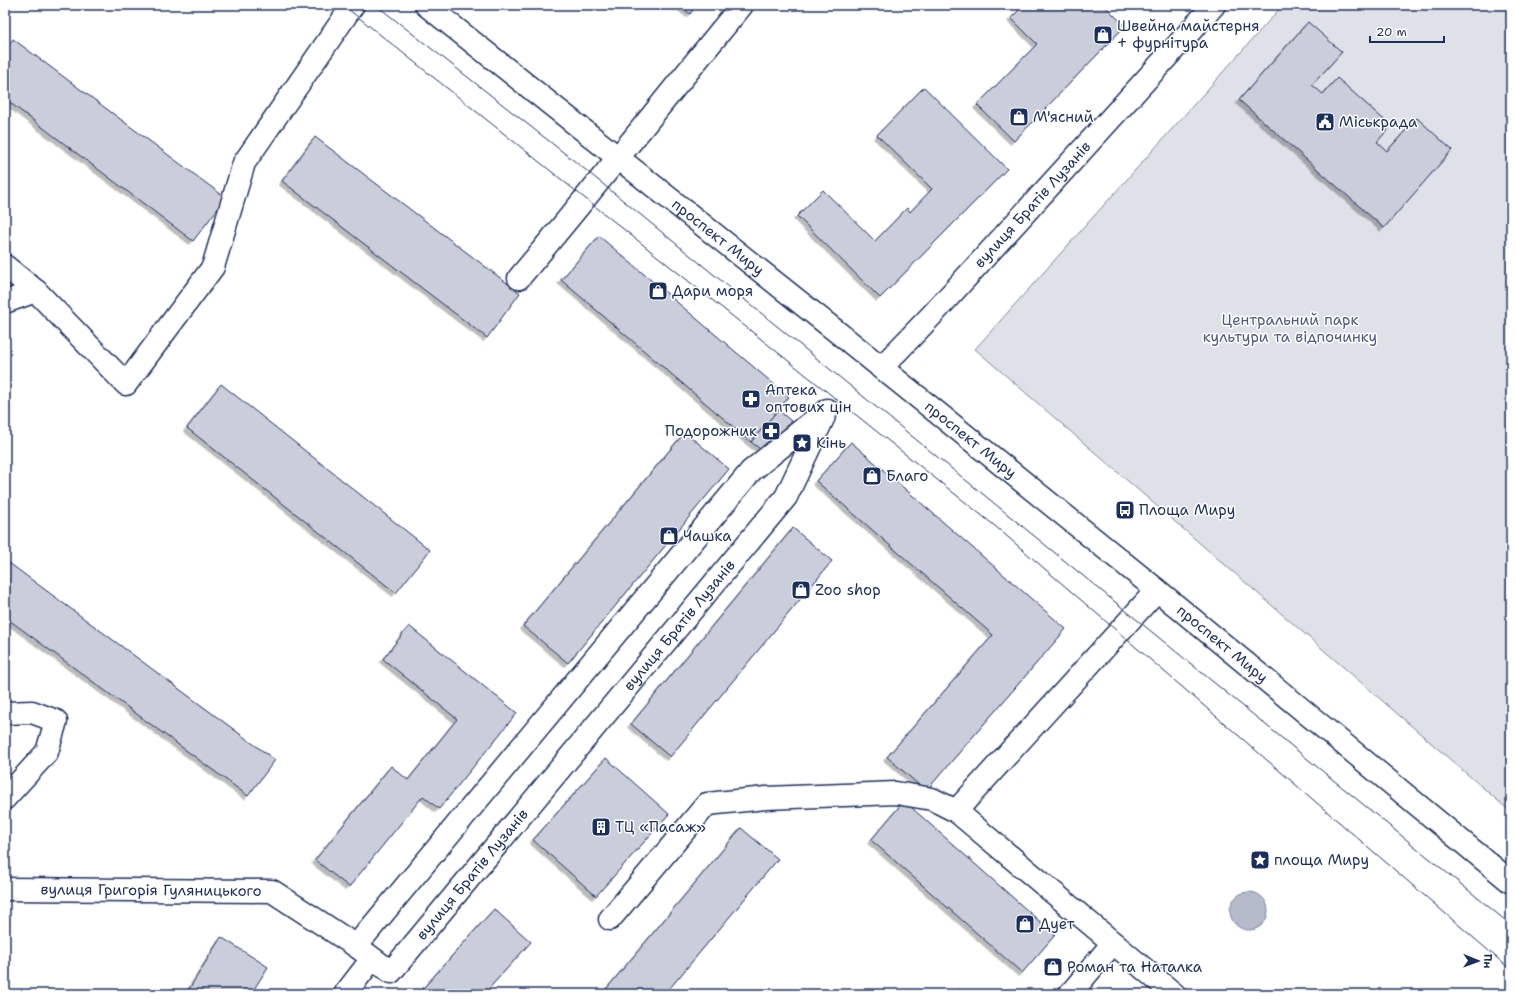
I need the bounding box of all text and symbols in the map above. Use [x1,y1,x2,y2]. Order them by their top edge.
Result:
place label: Швейна майстерня + фурнітура [1117,16,1260,53]
scale bar [1370,18,1444,44]
shop icon: Швейна майстерня + фурнітура [1092,24,1114,46]
text: 20 m [1376,24,1407,40]
shop icon: М'ясний [1008,106,1030,128]
place label: М'ясний [1033,107,1094,127]
public building icon: Міськрада [1314,111,1336,133]
place label: Міськрада [1339,112,1418,132]
street label: вулиця Братів Лузанів [970,137,1095,272]
street label: проспект Миру [668,194,768,280]
shop icon: Дари моря [647,280,669,302]
place label: Дари моря [672,281,753,301]
park label: Центральний парк культури та відпочинку [1203,310,1377,347]
place label: Аптека оптових цін [765,380,851,417]
pharmacy icon: Аптека оптових цін [740,388,762,410]
street label: проспект Миру [921,397,1021,483]
pharmacy icon: Подорожник [760,420,782,442]
place label: Подорожник [665,421,757,441]
place icon: Кінь [791,432,813,454]
place label: Кінь [816,433,846,453]
shop icon: Благо [861,465,883,487]
place label: Благо [886,466,928,486]
bus stop icon: Площа Миру [1114,499,1136,521]
place label: Площа Миру [1139,500,1235,520]
shop icon: Чашка [658,525,680,547]
place label: Чашка [683,526,732,546]
street label: вулиця Братів Лузанів [619,555,740,695]
shop icon: Zoo shop [790,579,812,601]
place label: Zoo shop [815,580,881,600]
street label: проспект Миру [1173,600,1272,687]
street label: вулиця Братів Лузанів [412,805,533,944]
building icon: ТЦ «Пасаж» [590,816,612,838]
place label: ТЦ «Пасаж» [615,817,706,837]
place icon: площа Миру [1249,849,1271,871]
place label: площа Миру [1274,850,1369,870]
street label: вулиця Григорія Гуляницького [40,879,262,901]
shop icon: Дует [1014,913,1036,935]
place label: Дует [1039,914,1075,934]
north arrow [1458,941,1498,981]
text: Пн [1480,954,1495,969]
shop icon: Роман та Наталка [1042,956,1064,978]
place label: Роман та Наталка [1067,957,1203,977]

